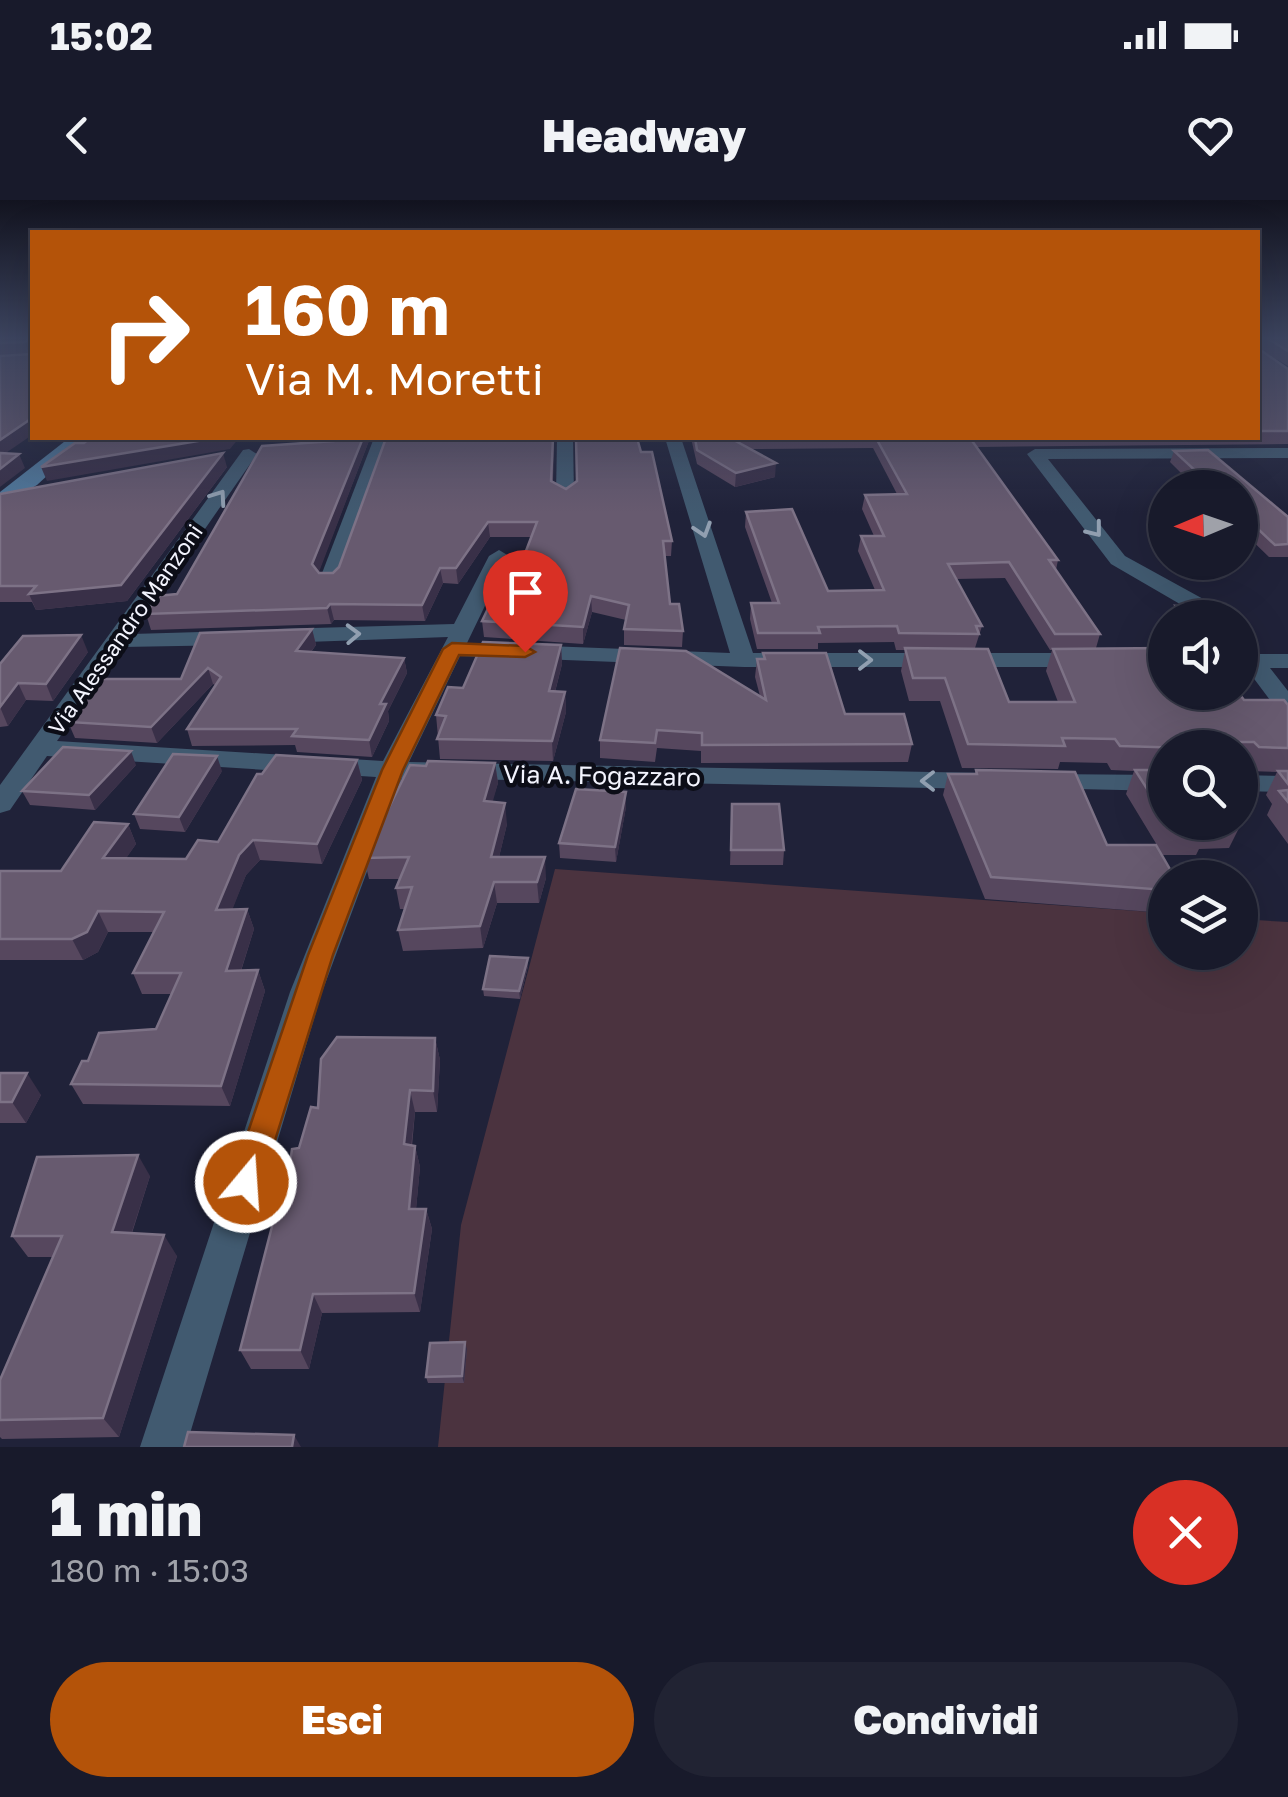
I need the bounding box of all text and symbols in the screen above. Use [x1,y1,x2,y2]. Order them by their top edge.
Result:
text: 15:02 [50,13,153,58]
icon: back [50,108,105,163]
text: Headway [542,108,746,162]
icon: heart [1183,108,1238,163]
text: 160 m [245,266,450,350]
icon: right [80,270,210,400]
text: Via M. Moretti [245,351,544,405]
north arrow [1148,470,1258,580]
map controls [1148,470,1258,970]
one-way arrow [207,490,225,508]
street label: Via Alessandro Manzoni [42,518,208,740]
one-way arrow [1083,519,1101,537]
one-way arrow [691,521,711,538]
pin [483,550,568,653]
icon: arrive [498,565,553,620]
button: sound [1148,600,1258,710]
one-way arrow [346,623,362,644]
one-way arrow [858,649,873,671]
button: search [1148,730,1258,840]
street label: Via A. Fogazzaro [503,758,701,792]
one-way arrow [919,770,934,792]
button: layers [1148,860,1258,970]
position arrow [194,1130,298,1234]
text: 1 min [50,1477,202,1549]
button: close [1133,1480,1238,1585]
text: 180 m · 15:03 [50,1551,249,1589]
button: Esci [50,1662,634,1777]
button: Condividi [654,1662,1238,1777]

